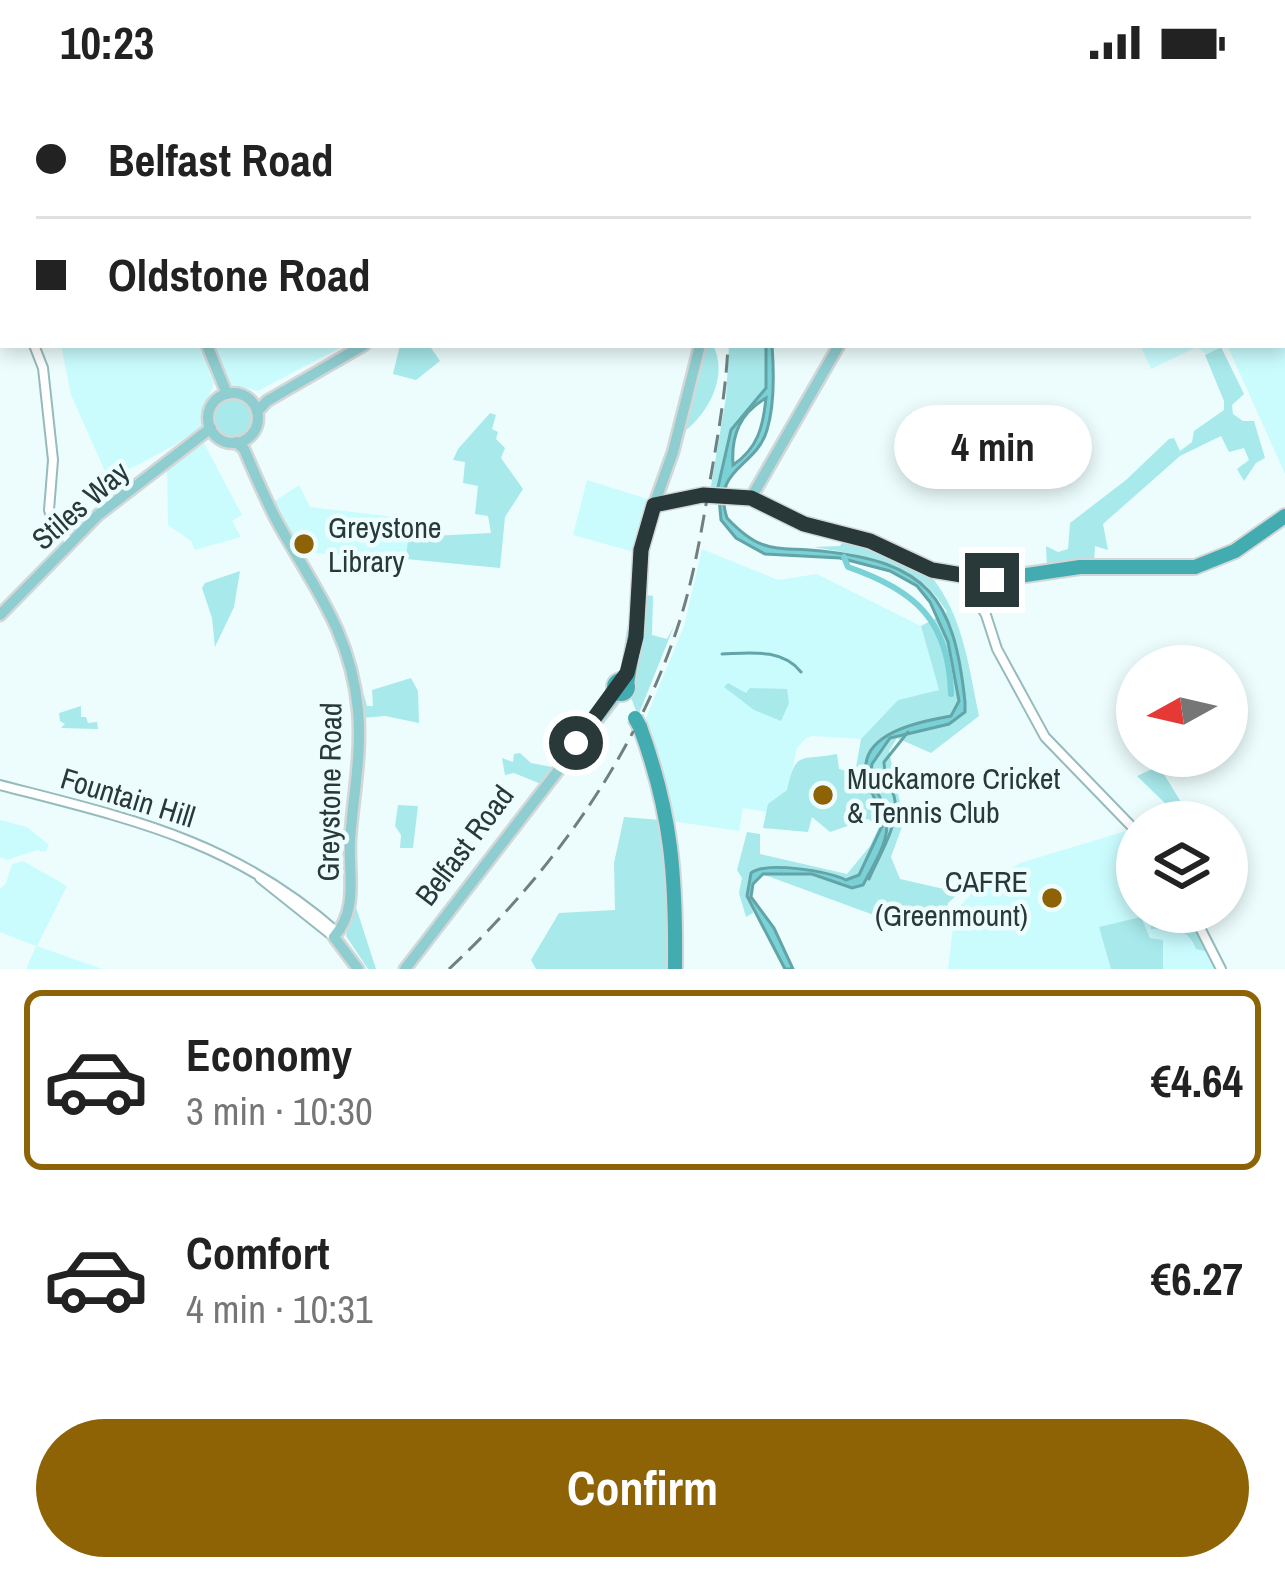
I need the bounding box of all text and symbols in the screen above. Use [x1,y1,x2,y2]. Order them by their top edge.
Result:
text: 10:23 [60,12,154,73]
text: Belfast Road [108,129,334,190]
text: Oldstone Road [108,244,370,305]
callout: 4 min [893,406,1091,490]
text: 4 min [951,421,1035,473]
street label: Stiles Way [23,451,138,558]
place label: Greystone Library [328,507,442,581]
marker: Greystone Library [291,531,317,557]
route end [965,553,1019,607]
north arrow [1116,645,1248,777]
map controls [1116,645,1248,933]
street label: Greystone Road [307,702,351,882]
route start [549,716,603,770]
street label: Fountain Hill [56,758,200,836]
place label: Muckamore Cricket & Tennis Club [847,758,1060,832]
street label: Belfast Road [406,777,522,913]
marker: Muckamore Cricket & Tennis Club [810,782,836,808]
button: layers [1116,801,1248,933]
place label: CAFRE (Greenmount) [875,861,1028,935]
marker: CAFRE (Greenmount) [1039,885,1065,911]
text: Economy [186,1024,352,1085]
icon: car [42,1026,150,1134]
text: €4.64 [1151,1050,1243,1111]
text: 3 min · 10:30 [186,1085,373,1137]
text: Comfort [186,1222,329,1283]
icon: car [42,1224,150,1332]
text: €6.27 [1151,1248,1243,1309]
text: 4 min · 10:31 [186,1283,373,1335]
button: Confirm [36,1419,1249,1557]

